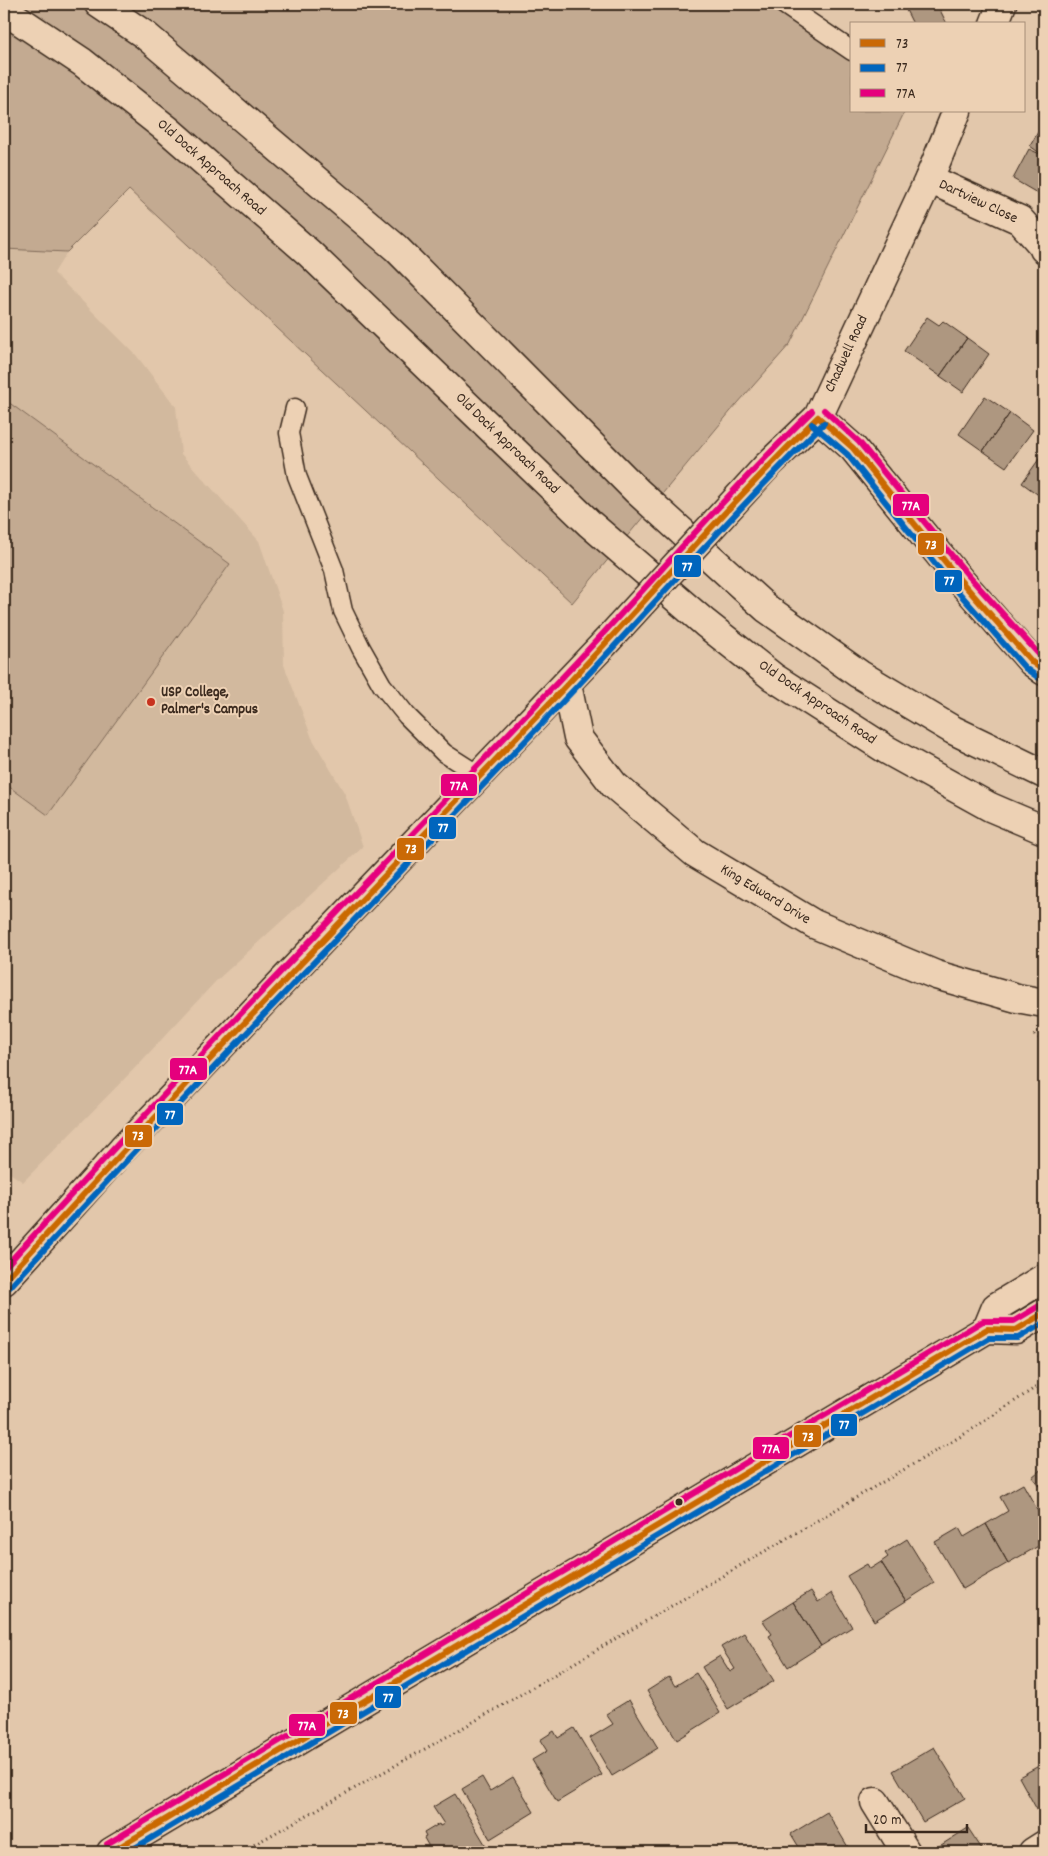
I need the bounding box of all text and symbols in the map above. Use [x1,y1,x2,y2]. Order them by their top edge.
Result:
legend [850,22,1026,112]
text: 73 [896,34,908,56]
text: 77 [896,58,908,80]
text: 77A [896,84,916,106]
street label: Old Dock Approach Road [152,114,270,222]
street label: Dartview Close [935,174,1022,230]
street label: Chadwell Road [819,312,875,396]
street label: Old Dock Approach Road [450,388,564,500]
line badge: 77A [892,493,930,517]
text: 77A [902,497,921,517]
line badge: 73 [917,532,945,556]
text: 73 [925,536,937,556]
line badge: 77 [673,554,702,578]
text: 77 [682,558,693,578]
line badge: 77 [934,569,963,593]
text: 77 [944,572,955,592]
street label: Old Dock Approach Road [753,655,881,751]
place label: USP College, Palmer's Campus [161,682,258,721]
marker: USP College, Palmer's Campus [145,696,157,708]
line badge: 77A [440,773,478,797]
text: 77A [450,777,469,797]
line badge: 77 [428,816,457,840]
text: 77 [438,819,449,839]
line badge: 73 [396,837,425,861]
text: 73 [405,840,417,860]
street label: King Edward Drive [716,859,815,931]
line badge: 77A [169,1057,208,1081]
text: 77A [179,1061,198,1081]
line badge: 77 [156,1102,184,1126]
text: 77 [165,1106,176,1126]
line badge: 73 [124,1124,153,1148]
text: 73 [132,1127,144,1147]
line badge: 77 [830,1413,858,1437]
text: 77 [839,1416,850,1436]
line badge: 73 [793,1424,822,1448]
text: 73 [802,1428,814,1448]
line badge: 77A [752,1436,790,1460]
text: 77A [762,1440,781,1460]
unlabelled marker [674,1497,684,1507]
line badge: 77 [374,1685,402,1709]
text: 77 [383,1689,394,1709]
line badge: 73 [329,1701,358,1725]
text: 73 [337,1705,349,1725]
line badge: 77A [288,1713,326,1737]
text: 77A [298,1717,317,1737]
scale bar [866,1801,967,1833]
text: 20 m [873,1810,901,1832]

